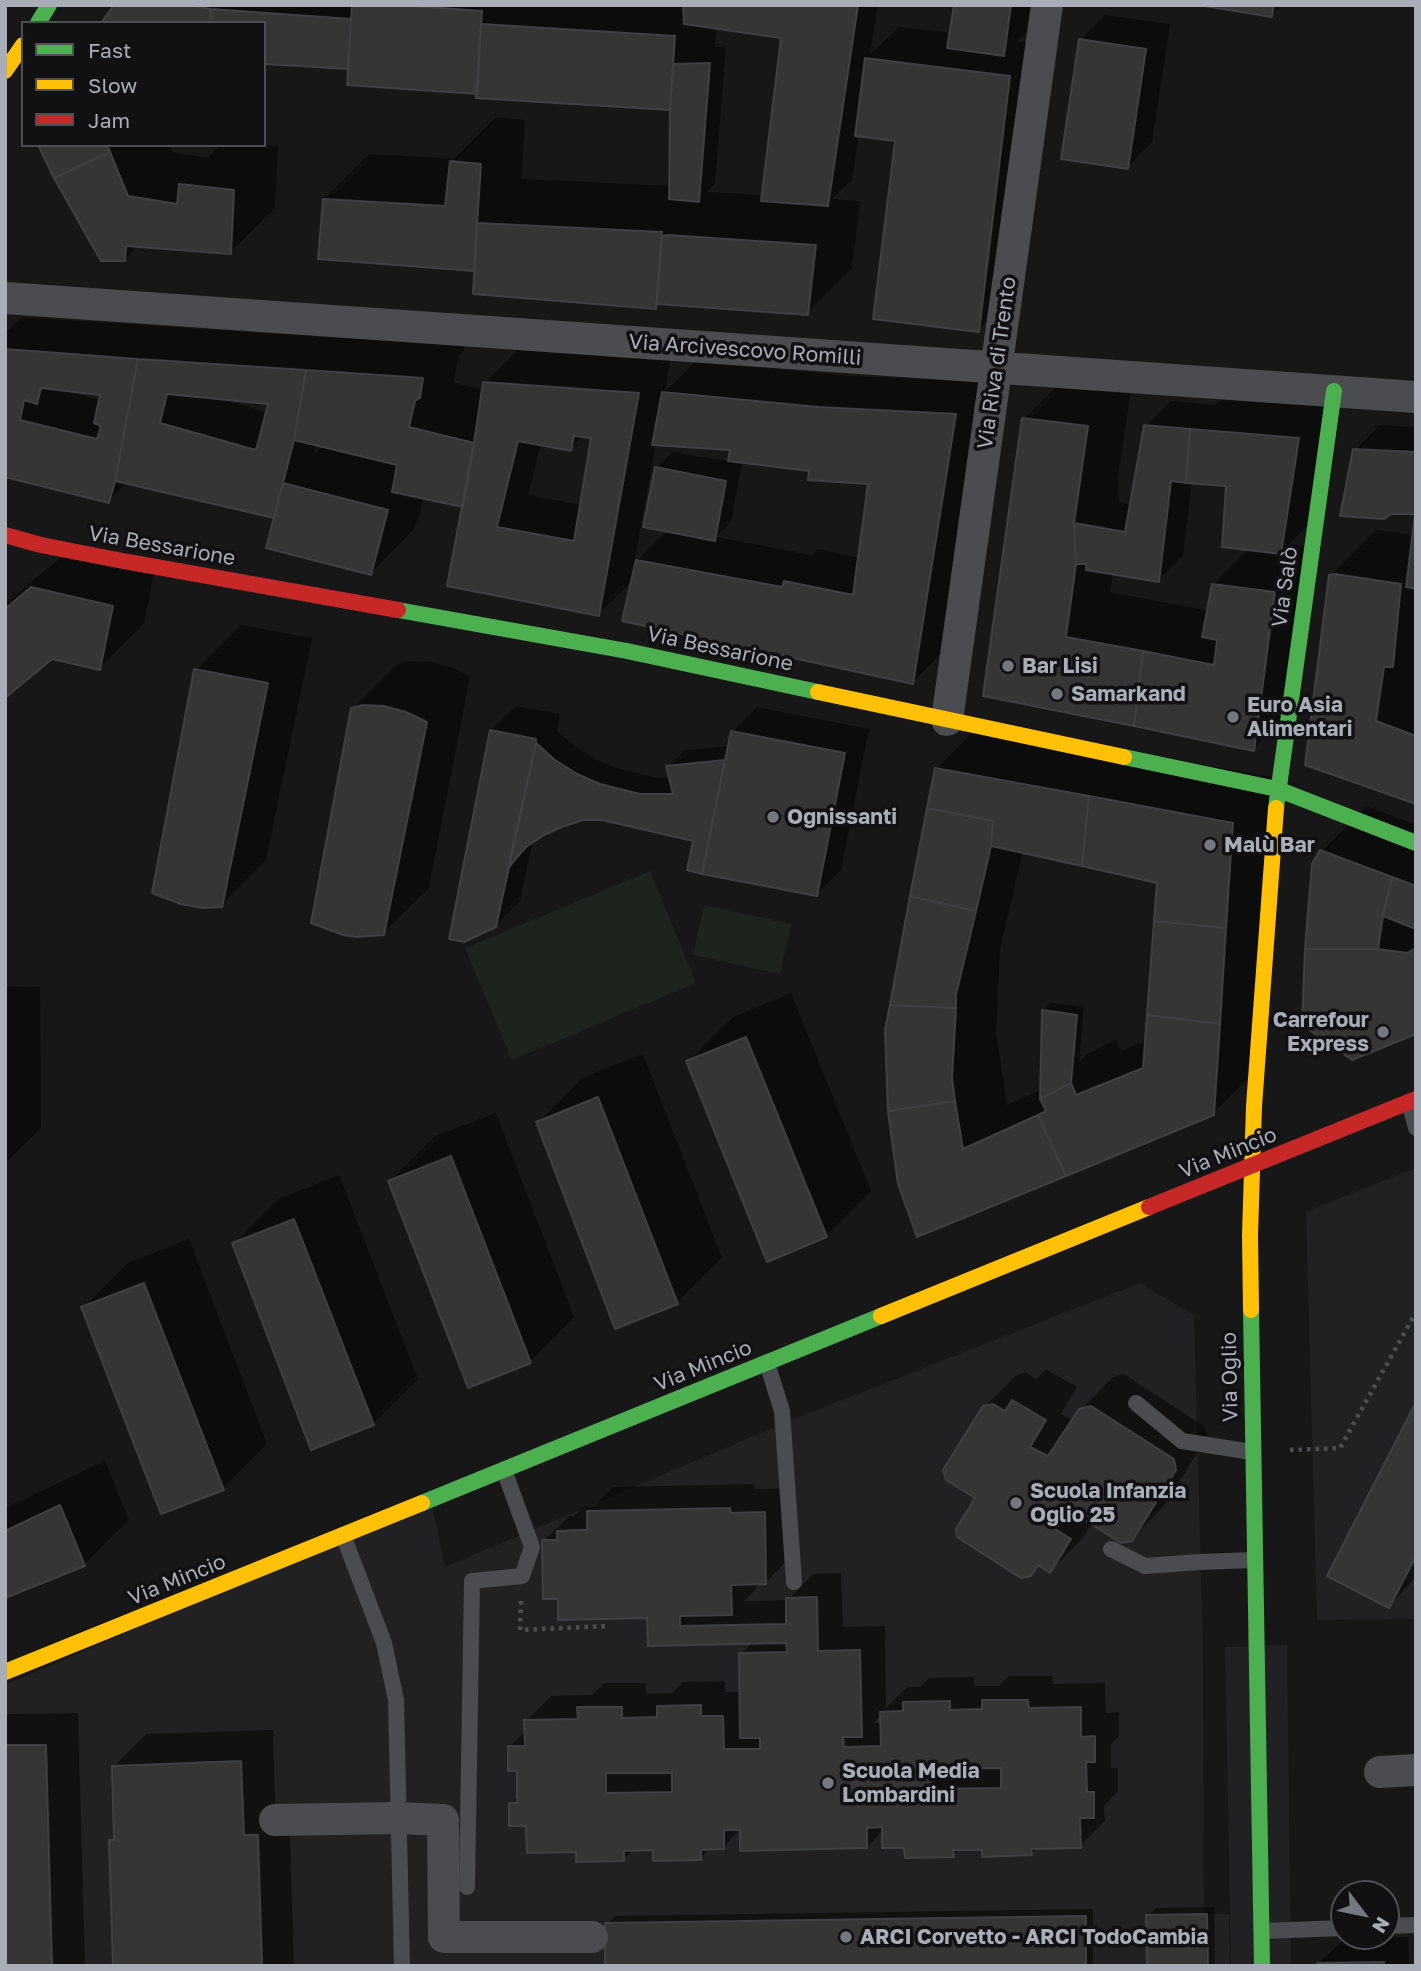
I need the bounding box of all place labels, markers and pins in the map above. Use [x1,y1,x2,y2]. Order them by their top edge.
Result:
place label: Bar Lisi [1022,653,1098,679]
marker: Bar Lisi [1000,658,1016,674]
place label: Samarkand [1071,681,1186,707]
marker: Samarkand [1049,686,1065,702]
place label: Euro Asia Alimentari [1247,692,1352,742]
marker: Euro Asia Alimentari [1225,709,1241,725]
place label: Ognissanti [787,804,897,830]
marker: Ognissanti [765,809,781,825]
place label: Malù Bar [1224,832,1315,858]
marker: Malù Bar [1202,837,1218,853]
place label: Carrefour Express [1273,1007,1369,1057]
marker: Carrefour Express [1375,1024,1391,1040]
place label: Scuola Infanzia Oglio 25 [1030,1478,1186,1528]
marker: Scuola Infanzia Oglio 25 [1008,1495,1024,1511]
place label: Scuola Media Lombardini [842,1758,980,1808]
marker: Scuola Media Lombardini [820,1775,836,1791]
place label: ARCI Corvetto - ARCI TodoCambia [860,1924,1208,1950]
marker: ARCI Corvetto - ARCI TodoCambia [838,1929,854,1945]

